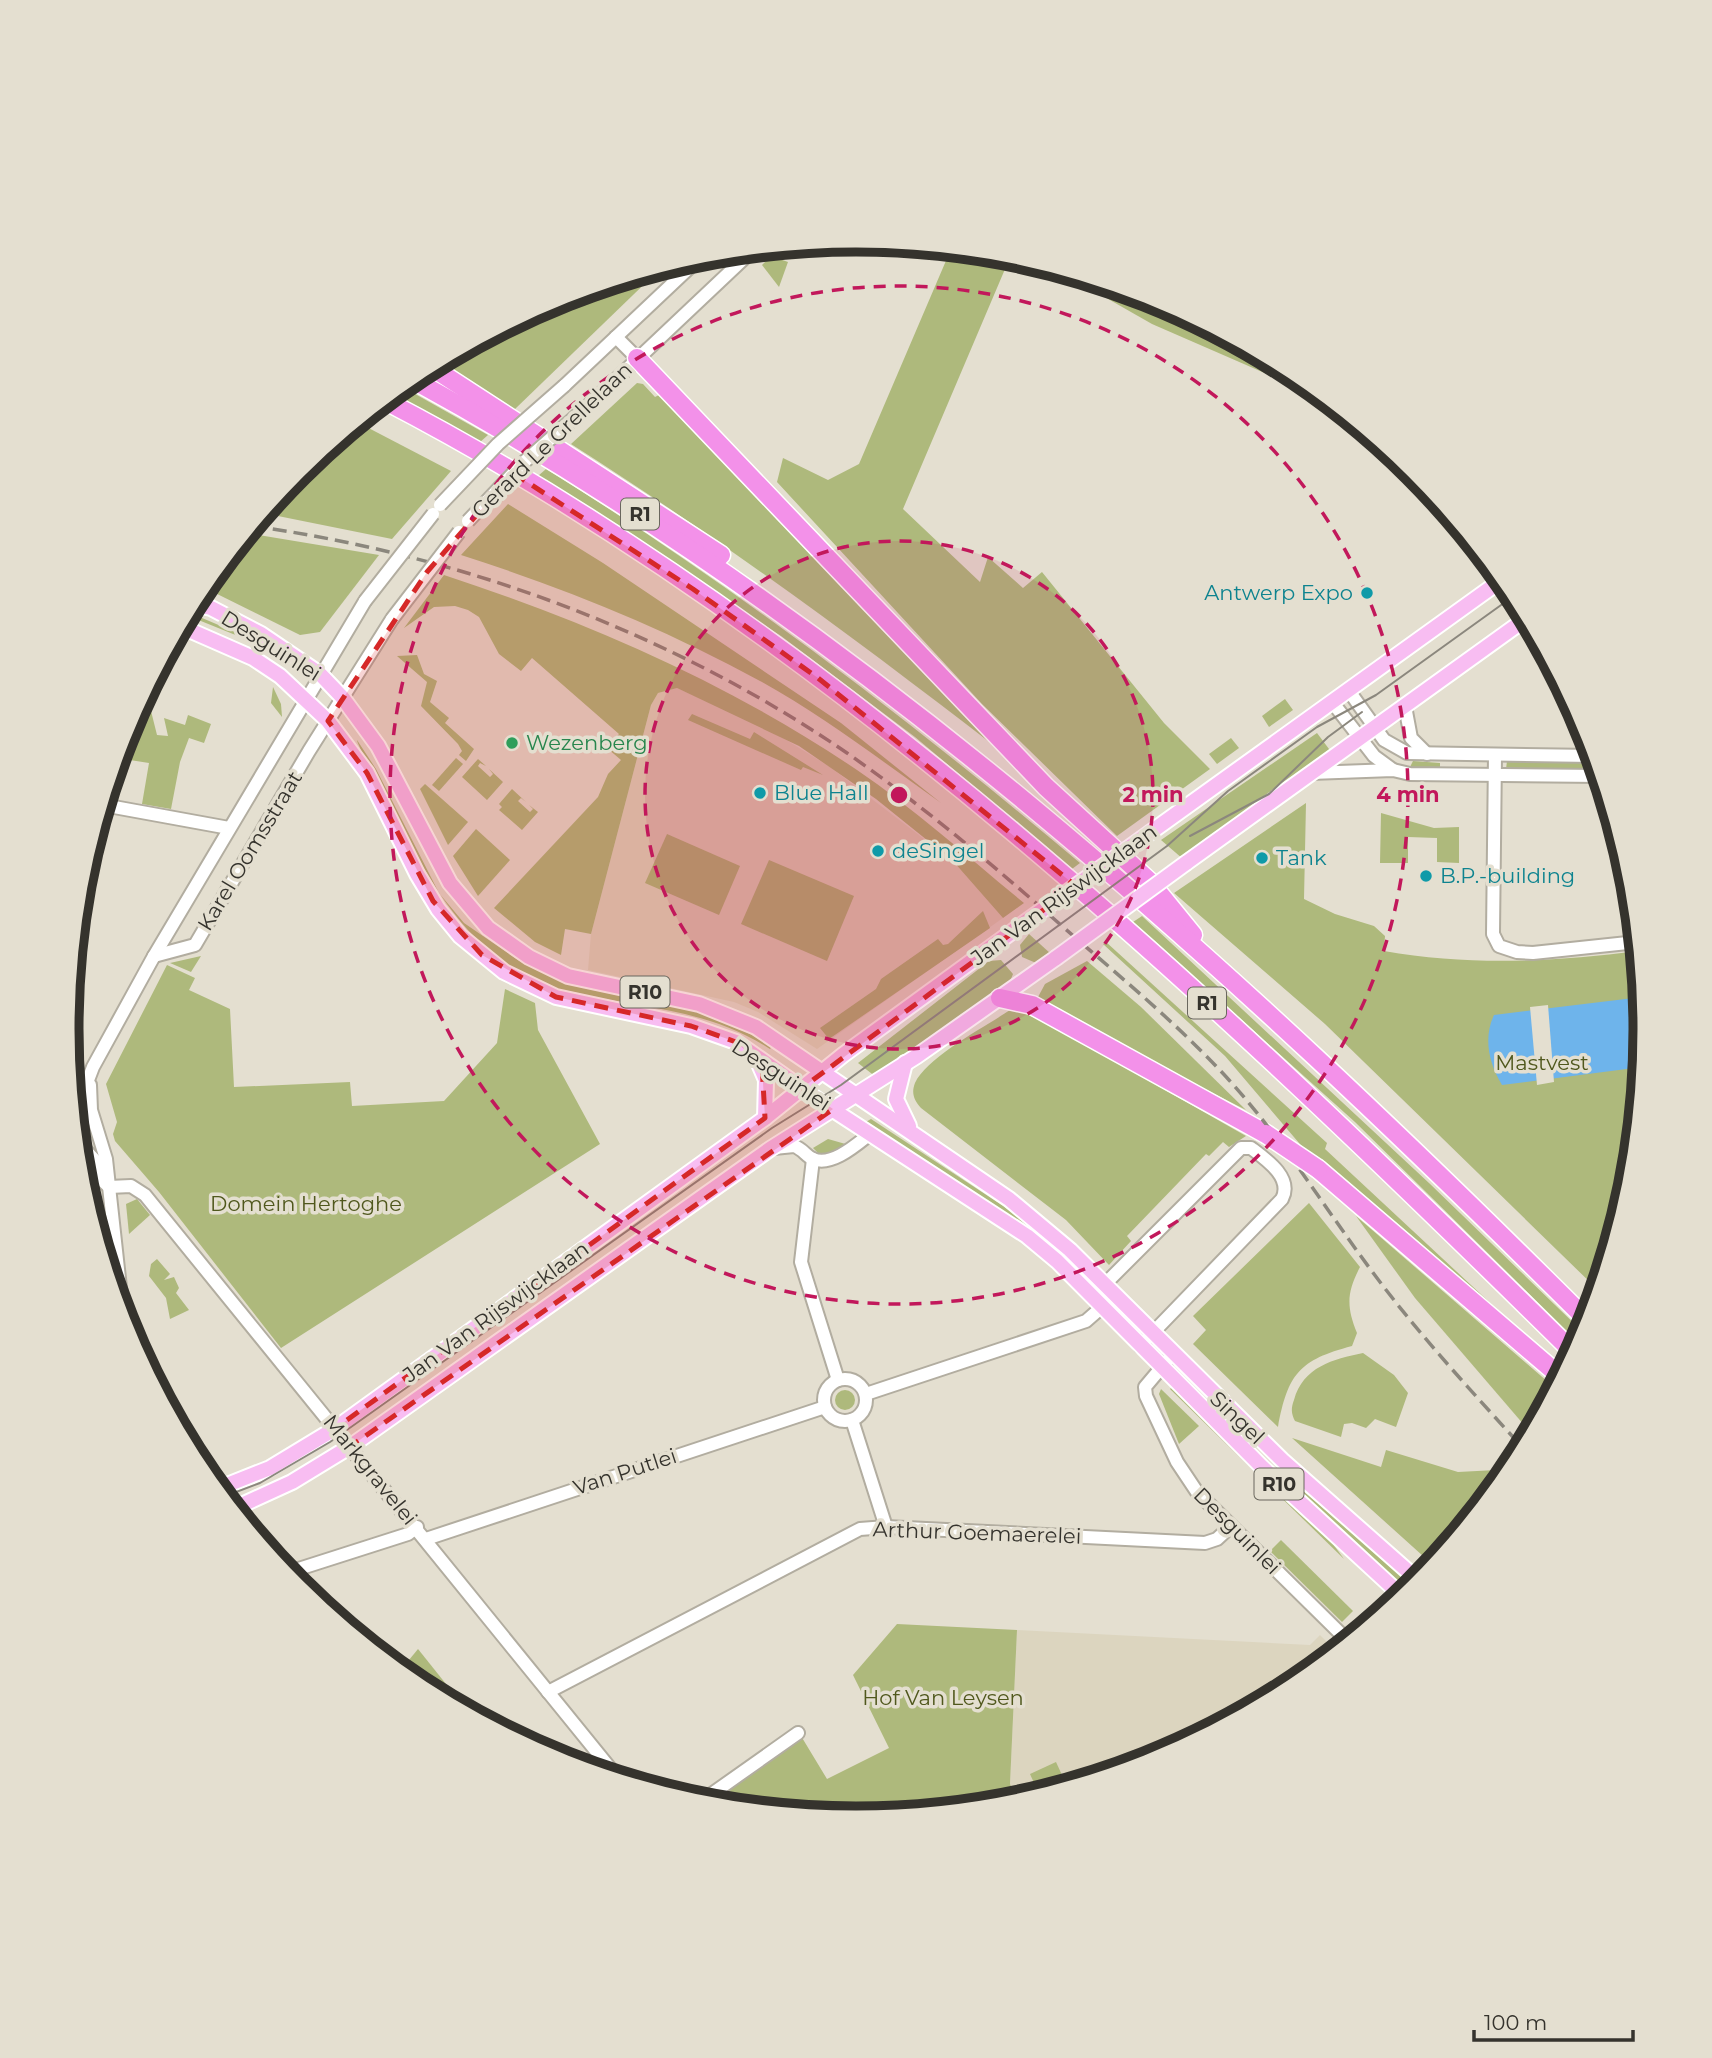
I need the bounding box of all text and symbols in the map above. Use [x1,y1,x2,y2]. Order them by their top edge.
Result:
street label: Gerard Le Grellelaan [466,357,637,523]
road number: R1 [621,499,659,530]
place label: Antwerp Expo [1204,580,1353,605]
marker: Antwerp Expo [1359,585,1375,601]
street label: Desguinlei [217,605,326,686]
place label: Wezenberg [526,730,648,755]
marker: Wezenberg [504,735,520,751]
street label: Karel Oomsstraat [192,766,307,935]
place label: Blue Hall [774,780,869,805]
text: 2 min [1122,782,1184,807]
text: 4 min [1376,782,1440,807]
centre of rings [887,783,911,807]
marker: Blue Hall [752,785,768,801]
street label: Jan Van Rijswijcklaan [965,819,1161,971]
place label: deSingel [892,838,984,863]
marker: deSingel [870,843,886,859]
place label: Tank [1276,845,1327,870]
marker: Tank [1254,850,1270,866]
place label: B.P.-building [1440,863,1575,888]
marker: B.P.-building [1418,868,1434,884]
road number: R10 [620,976,670,1008]
road number: R1 [1188,987,1226,1018]
street label: Desguinlei [727,1033,835,1116]
park label: Mastvest [1495,1050,1589,1075]
park label: Domein Hertoghe [210,1191,402,1216]
street label: Jan Van Rijswijcklaan [397,1236,593,1388]
street label: Singel [1205,1386,1270,1449]
street label: Markgravelei [318,1409,422,1530]
street label: Van Putlei [570,1443,680,1500]
road number: R10 [1254,1468,1304,1500]
street label: Desguinlei [1189,1482,1286,1579]
street label: Arthur Goemaerelei [872,1516,1082,1549]
park label: Hof Van Leysen [862,1685,1024,1710]
scale bar [1474,1998,1633,2042]
text: 100 m [1484,2010,1547,2035]

